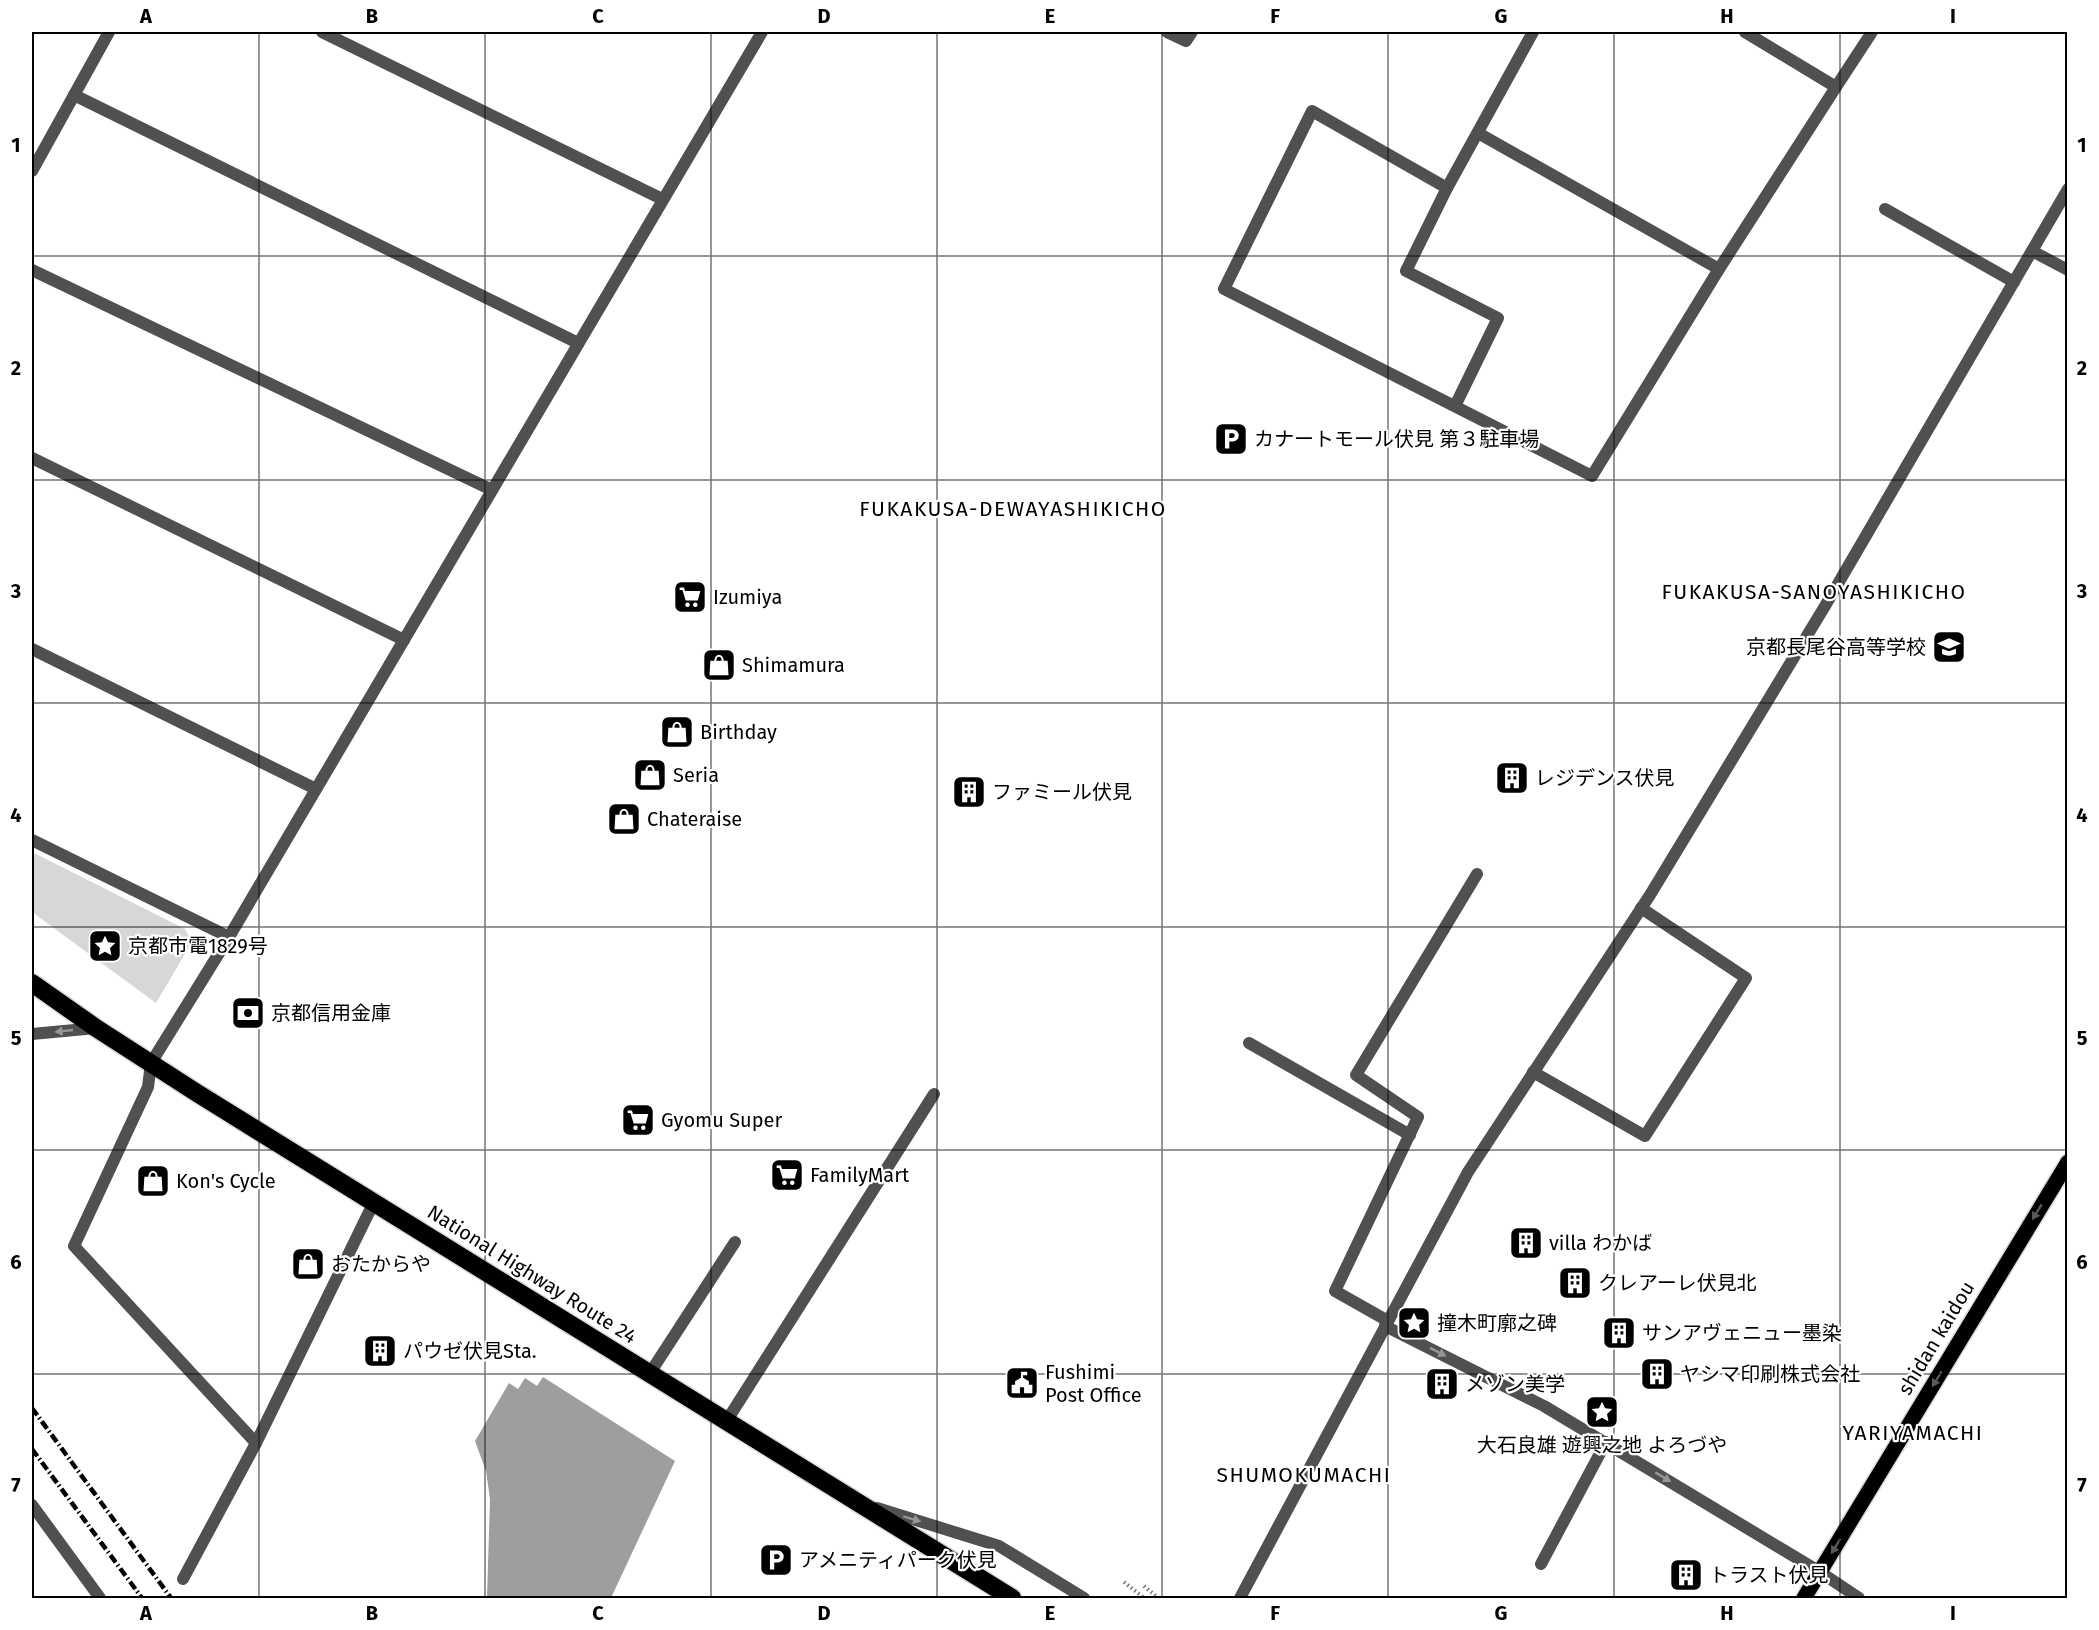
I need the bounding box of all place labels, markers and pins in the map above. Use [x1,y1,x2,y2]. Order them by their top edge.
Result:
parking icon: カナートモール伏見 第３駐車場 [1213,421,1249,457]
place label: カナートモール伏見 第３駐車場 [1254,427,1539,451]
supermarket icon: Izumiya [672,579,708,615]
place label: Izumiya [713,585,782,609]
school or university icon: 京都長尾谷高等学校 [1931,629,1967,665]
place label: 京都長尾谷高等学校 [1746,635,1926,659]
shop icon: Shimamura [701,647,737,683]
place label: Shimamura [742,653,845,677]
shop icon: Birthday [659,714,695,750]
place label: Birthday [700,720,777,744]
shop icon: Seria [632,757,668,793]
building icon: レジデンス伏見 [1494,760,1530,796]
place label: Seria [673,763,719,787]
place label: レジデンス伏見 [1535,766,1675,790]
building icon: ファミール伏見 [951,774,987,810]
place label: ファミール伏見 [992,780,1132,804]
shop icon: Chateraise [606,801,642,837]
place label: Chateraise [647,807,742,831]
place icon: 京都市電1829号 [87,928,123,964]
place label: 京都市電1829号 [128,934,268,958]
bank icon: 京都信用金庫 [230,995,266,1031]
place label: 京都信用金庫 [271,1001,391,1025]
supermarket icon: Gyomu Super [620,1102,656,1138]
place label: Gyomu Super [661,1108,782,1132]
supermarket icon: FamilyMart [769,1157,805,1193]
shop icon: Kon's Cycle [135,1163,171,1199]
place label: FamilyMart [810,1163,910,1187]
place label: Kon's Cycle [176,1169,276,1193]
building icon: villa わかば [1508,1225,1544,1261]
place label: villa わかば [1549,1231,1652,1255]
shop icon: おたからや [290,1246,326,1282]
place label: おたからや [331,1252,431,1276]
building icon: クレアーレ伏見北 [1557,1265,1593,1301]
place label: クレアーレ伏見北 [1598,1271,1757,1295]
place icon: 撞木町廓之碑 [1396,1305,1432,1341]
place label: 撞木町廓之碑 [1437,1311,1557,1335]
building icon: サンアヴェニュー墨染 [1601,1315,1637,1351]
place label: サンアヴェニュー墨染 [1642,1321,1842,1345]
building icon: パウゼ伏見Sta. [362,1333,398,1369]
place label: パウゼ伏見Sta. [403,1339,537,1363]
building icon: ヤシマ印刷株式会社 [1639,1356,1675,1392]
place label: Fushimi Post Office [1045,1360,1142,1407]
place label: ヤシマ印刷株式会社 [1680,1362,1860,1386]
public building icon: Fushimi Post Office [1004,1365,1040,1401]
building icon: メゾン美学 [1424,1366,1460,1402]
place label: メゾン美学 [1465,1372,1565,1396]
place icon: 大石良雄 遊興之地 よろづや [1584,1394,1620,1430]
place label: 大石良雄 遊興之地 よろづや [1477,1433,1727,1457]
parking icon: アメニティパーク伏見 [758,1542,794,1578]
place label: アメニティパーク伏見 [799,1548,997,1572]
building icon: トラスト伏見 [1668,1557,1704,1593]
place label: トラスト伏見 [1709,1563,1829,1587]

